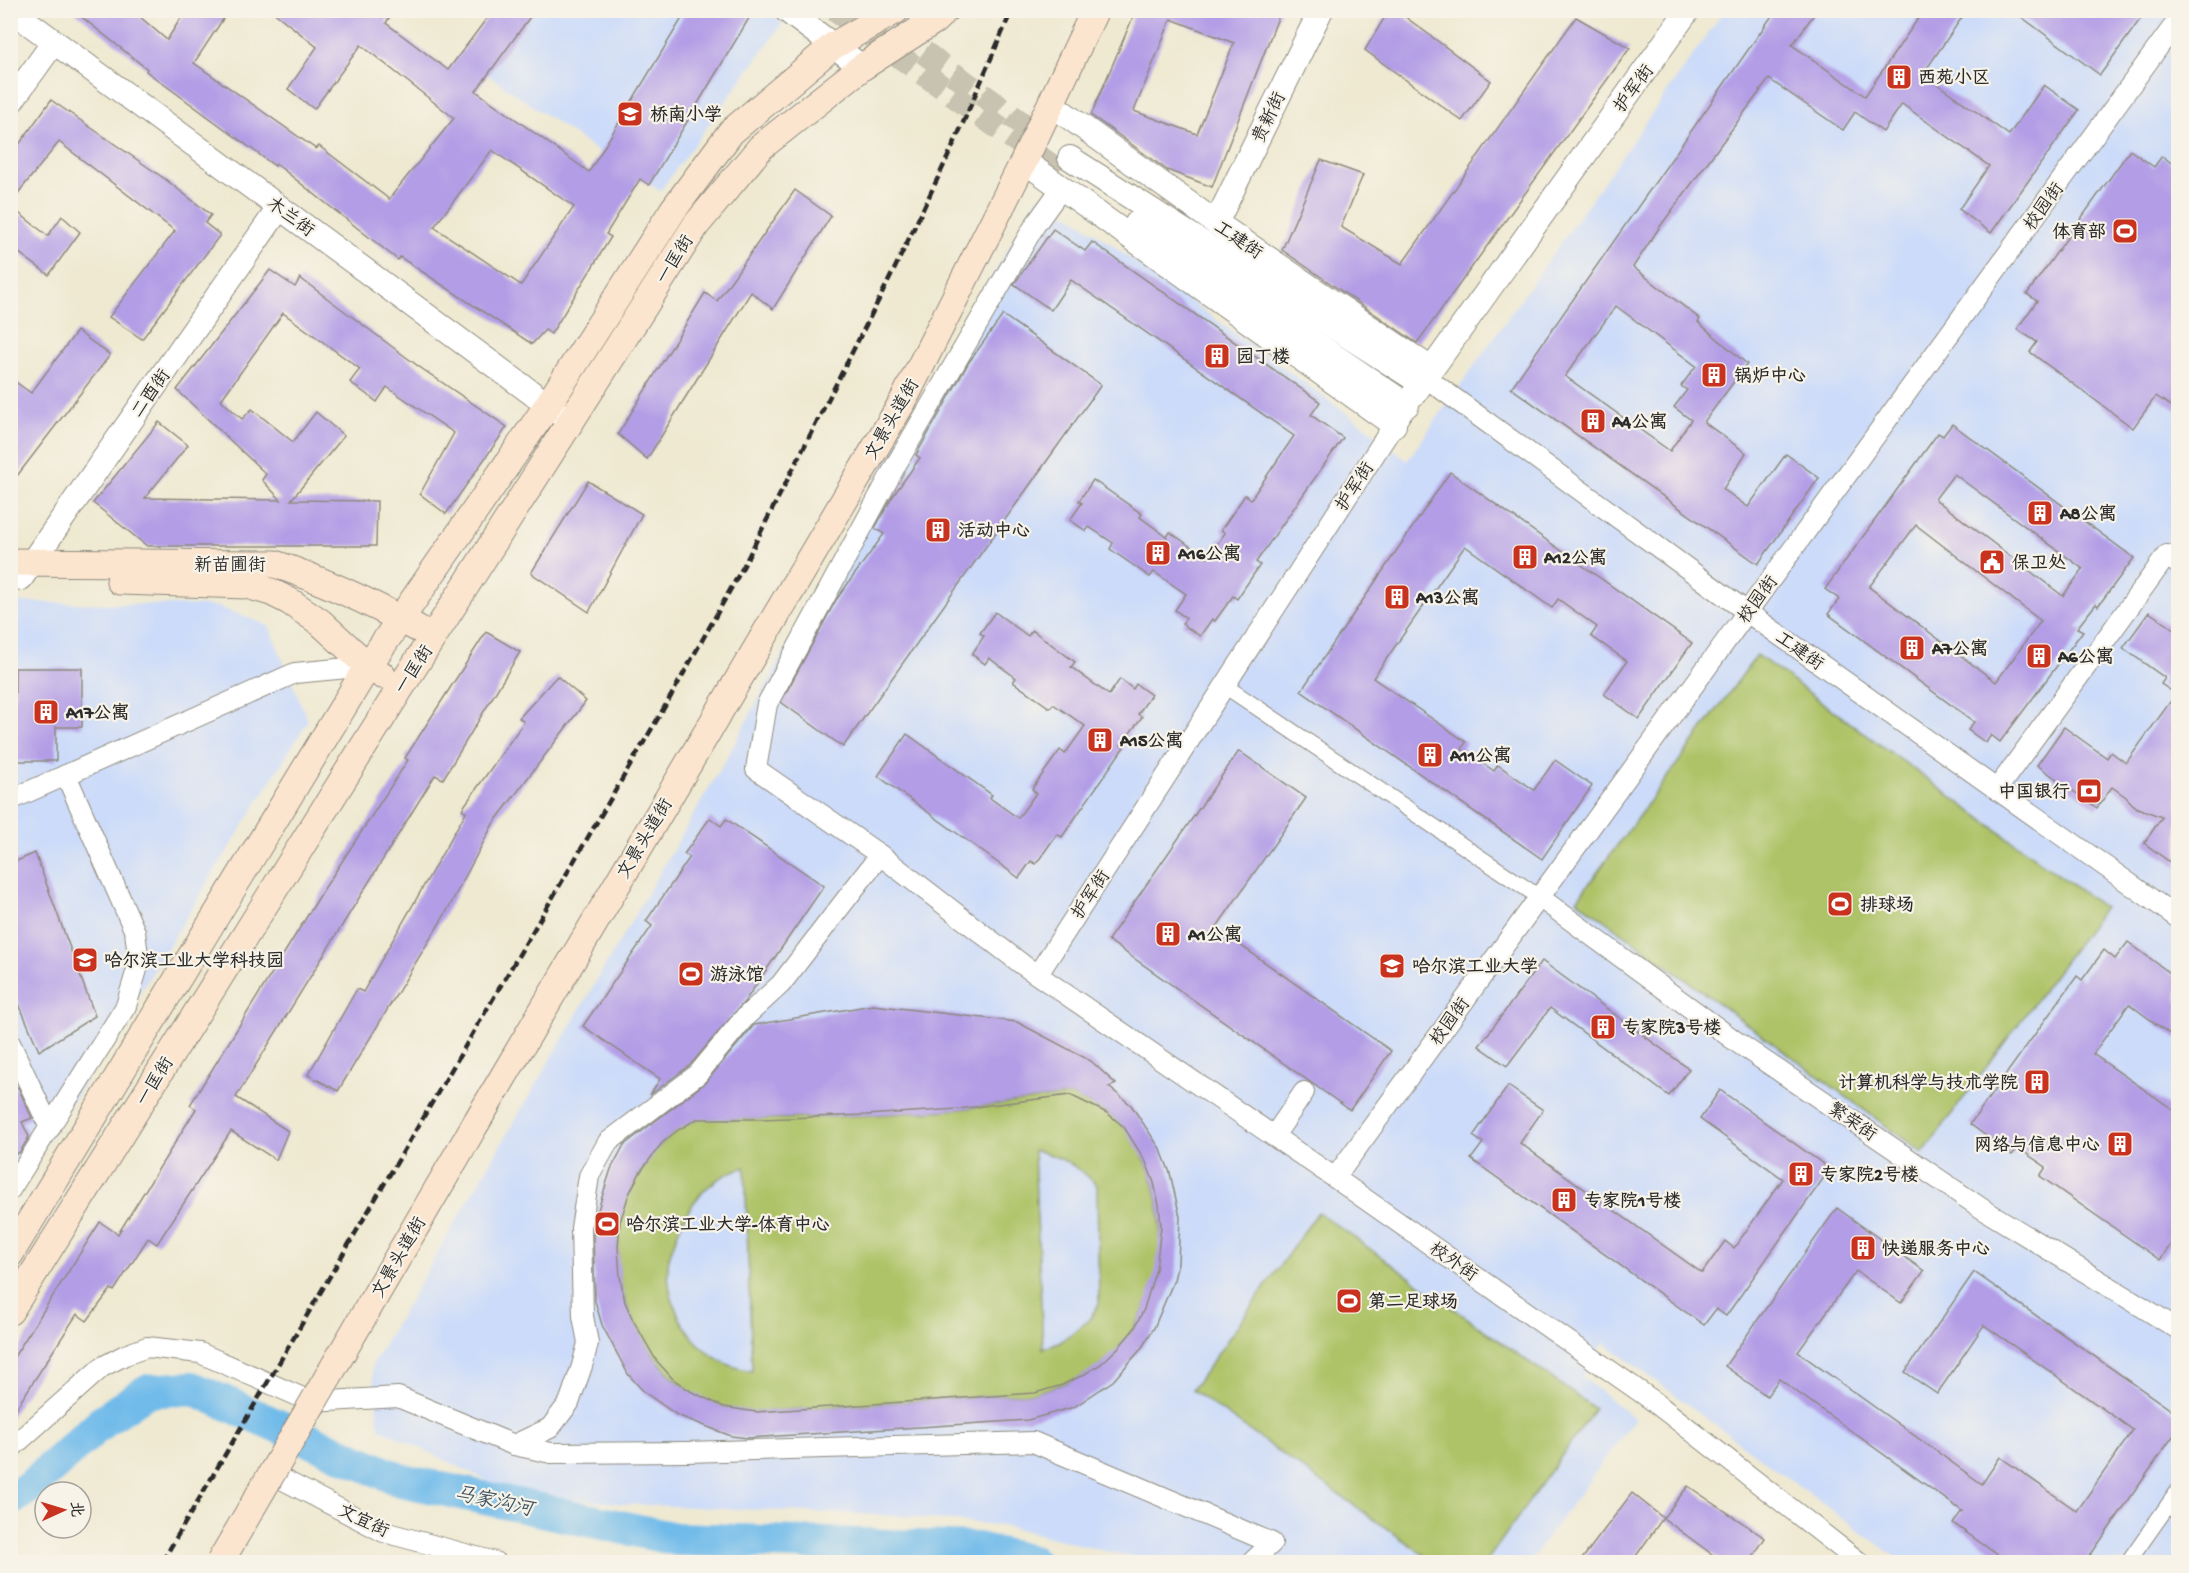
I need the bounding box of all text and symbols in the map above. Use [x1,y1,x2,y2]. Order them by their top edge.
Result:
street label: 护军街 [1610,61,1659,117]
building icon: 西苑小区 [1884,62,1914,92]
place label: 西苑小区 [1918,68,1990,90]
street label: 贵新街 [1248,89,1292,147]
school or university icon: 桥南小学 [615,99,645,129]
place label: 桥南小学 [650,105,722,127]
street label: 校园街 [2020,179,2069,235]
street label: 木兰街 [262,193,318,242]
street label: 工建街 [1209,216,1266,265]
sports icon: 体育部 [2110,216,2140,246]
place label: 体育部 [2052,222,2106,244]
street label: 一匡街 [652,231,699,289]
building icon: 园丁楼 [1202,341,1232,371]
place label: 园丁楼 [1236,347,1290,369]
building icon: 锅炉中心 [1699,360,1729,390]
street label: 二酉街 [127,366,176,423]
place label: 锅炉中心 [1734,366,1806,388]
street label: 文景头道街 [861,376,925,464]
building icon: A4公寓 [1578,406,1608,436]
place label: A4公寓 [1611,411,1667,434]
street label: 护军街 [1332,458,1380,516]
building icon: A8公寓 [2025,498,2055,528]
place label: A8公寓 [2059,503,2116,526]
building icon: 活动中心 [923,515,953,545]
place label: 活动中心 [958,521,1030,543]
building icon: A16公寓 [1143,538,1173,568]
building icon: A12公寓 [1510,542,1540,572]
place label: A16公寓 [1177,543,1241,566]
place label: A12公寓 [1543,547,1607,570]
public building icon: 保卫处 [1977,547,2007,577]
place label: 保卫处 [2012,553,2066,575]
street label: 新苗圃街 [194,555,266,577]
street label: 校园街 [1734,572,1783,628]
building icon: A13公寓 [1382,582,1412,612]
place label: A13公寓 [1415,587,1479,610]
street label: 工建街 [1770,627,1827,676]
building icon: A7公寓 [1897,633,1927,663]
place label: A7公寓 [1931,638,1988,661]
street label: 一匡街 [391,641,439,699]
building icon: A6公寓 [2024,641,2054,671]
place label: A6公寓 [2057,646,2114,669]
building icon: A17公寓 [31,697,61,727]
place label: A17公寓 [65,702,129,725]
building icon: A15公寓 [1085,725,1115,755]
place label: A15公寓 [1119,730,1183,753]
building icon: A11公寓 [1415,740,1445,770]
place label: A11公寓 [1449,745,1511,768]
bank icon: 中国银行 [2074,776,2104,806]
place label: 中国银行 [1998,782,2070,804]
street label: 文景头道街 [613,795,678,883]
street label: 护军街 [1068,866,1116,924]
sports icon: 排球场 [1825,889,1855,919]
place label: 排球场 [1860,895,1914,917]
building icon: A1公寓 [1153,919,1183,949]
place label: A1公寓 [1187,924,1242,947]
school or university icon: 哈尔滨工业大学科技园 [70,945,100,975]
place label: 哈尔滨工业大学科技园 [104,951,284,973]
school or university icon: 哈尔滨工业大学 [1377,951,1407,981]
place label: 哈尔滨工业大学 [1412,957,1538,979]
sports icon: 游泳馆 [676,959,706,989]
place label: 游泳馆 [710,965,764,987]
street label: 校园街 [1426,994,1475,1050]
building icon: 专家院3号楼 [1588,1012,1618,1042]
place label: 专家院3号楼 [1622,1018,1721,1040]
street label: 一匡街 [132,1053,179,1111]
building icon: 计算机科学与技术学院 [2022,1067,2052,1097]
place label: 计算机科学与技术学院 [1838,1073,2018,1095]
street label: 繁荣街 [1823,1098,1880,1147]
building icon: 网络与信息中心 [2105,1129,2135,1159]
place label: 网络与信息中心 [1974,1135,2100,1157]
building icon: 专家院2号楼 [1786,1159,1816,1189]
place label: 专家院2号楼 [1820,1165,1919,1187]
building icon: 专家院1号楼 [1549,1185,1579,1215]
place label: 专家院1号楼 [1584,1191,1681,1213]
sports icon: 哈尔滨工业大学-体育中心 [592,1209,622,1239]
street label: 文景头道街 [368,1214,432,1302]
place label: 哈尔滨工业大学-体育中心 [626,1215,830,1237]
building icon: 快递服务中心 [1848,1233,1878,1263]
street label: 校外街 [1424,1238,1481,1287]
place label: 快递服务中心 [1882,1239,1990,1261]
sports icon: 第二足球场 [1334,1286,1364,1316]
place label: 第二足球场 [1368,1291,1458,1314]
north arrow [33,1480,93,1540]
water label: 马家沟河 [452,1482,538,1524]
text: 北 [64,1500,86,1518]
street label: 文宜街 [334,1500,392,1543]

